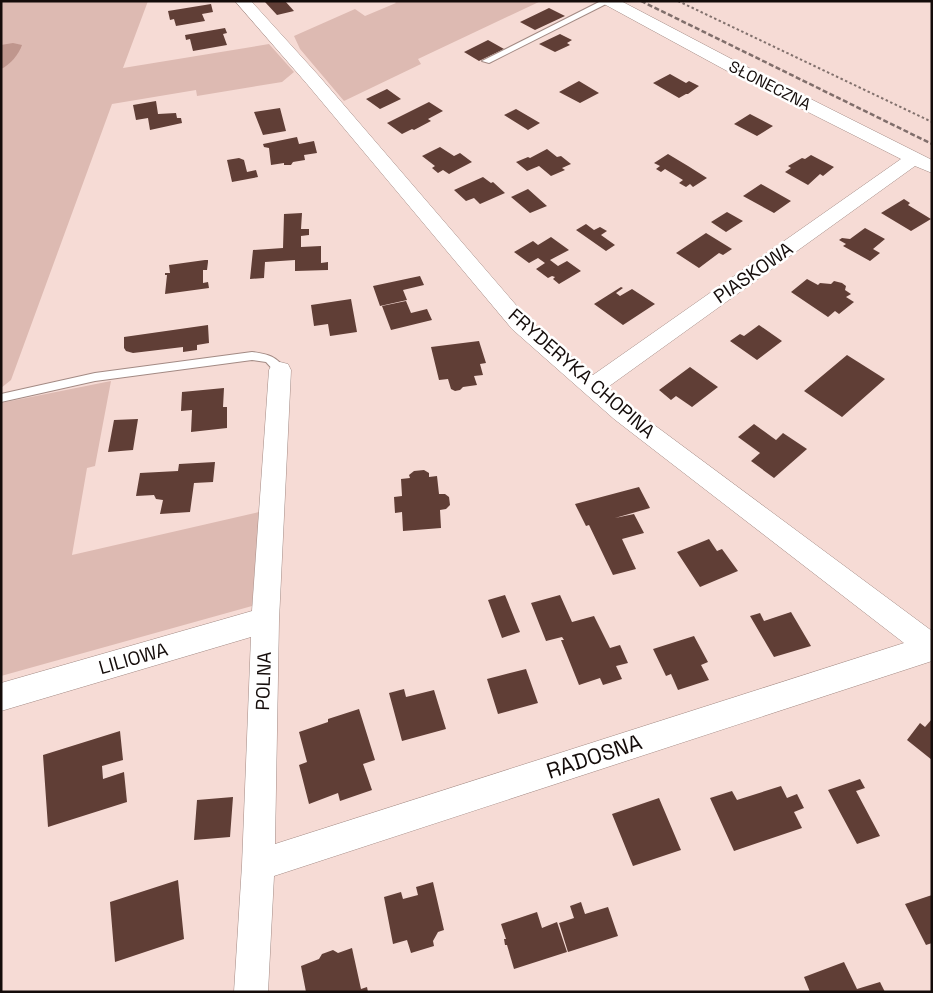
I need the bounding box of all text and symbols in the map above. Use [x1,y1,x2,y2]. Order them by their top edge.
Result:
street label: SŁONECZNA [725,56,814,115]
street label: PIASKOWA [709,236,798,309]
street label: FRYDERYKA CHOPINA [503,303,660,444]
street label: LILIOWA [96,637,171,680]
street label: POLNA [250,651,277,711]
street label: RADOSNA [543,727,646,785]

